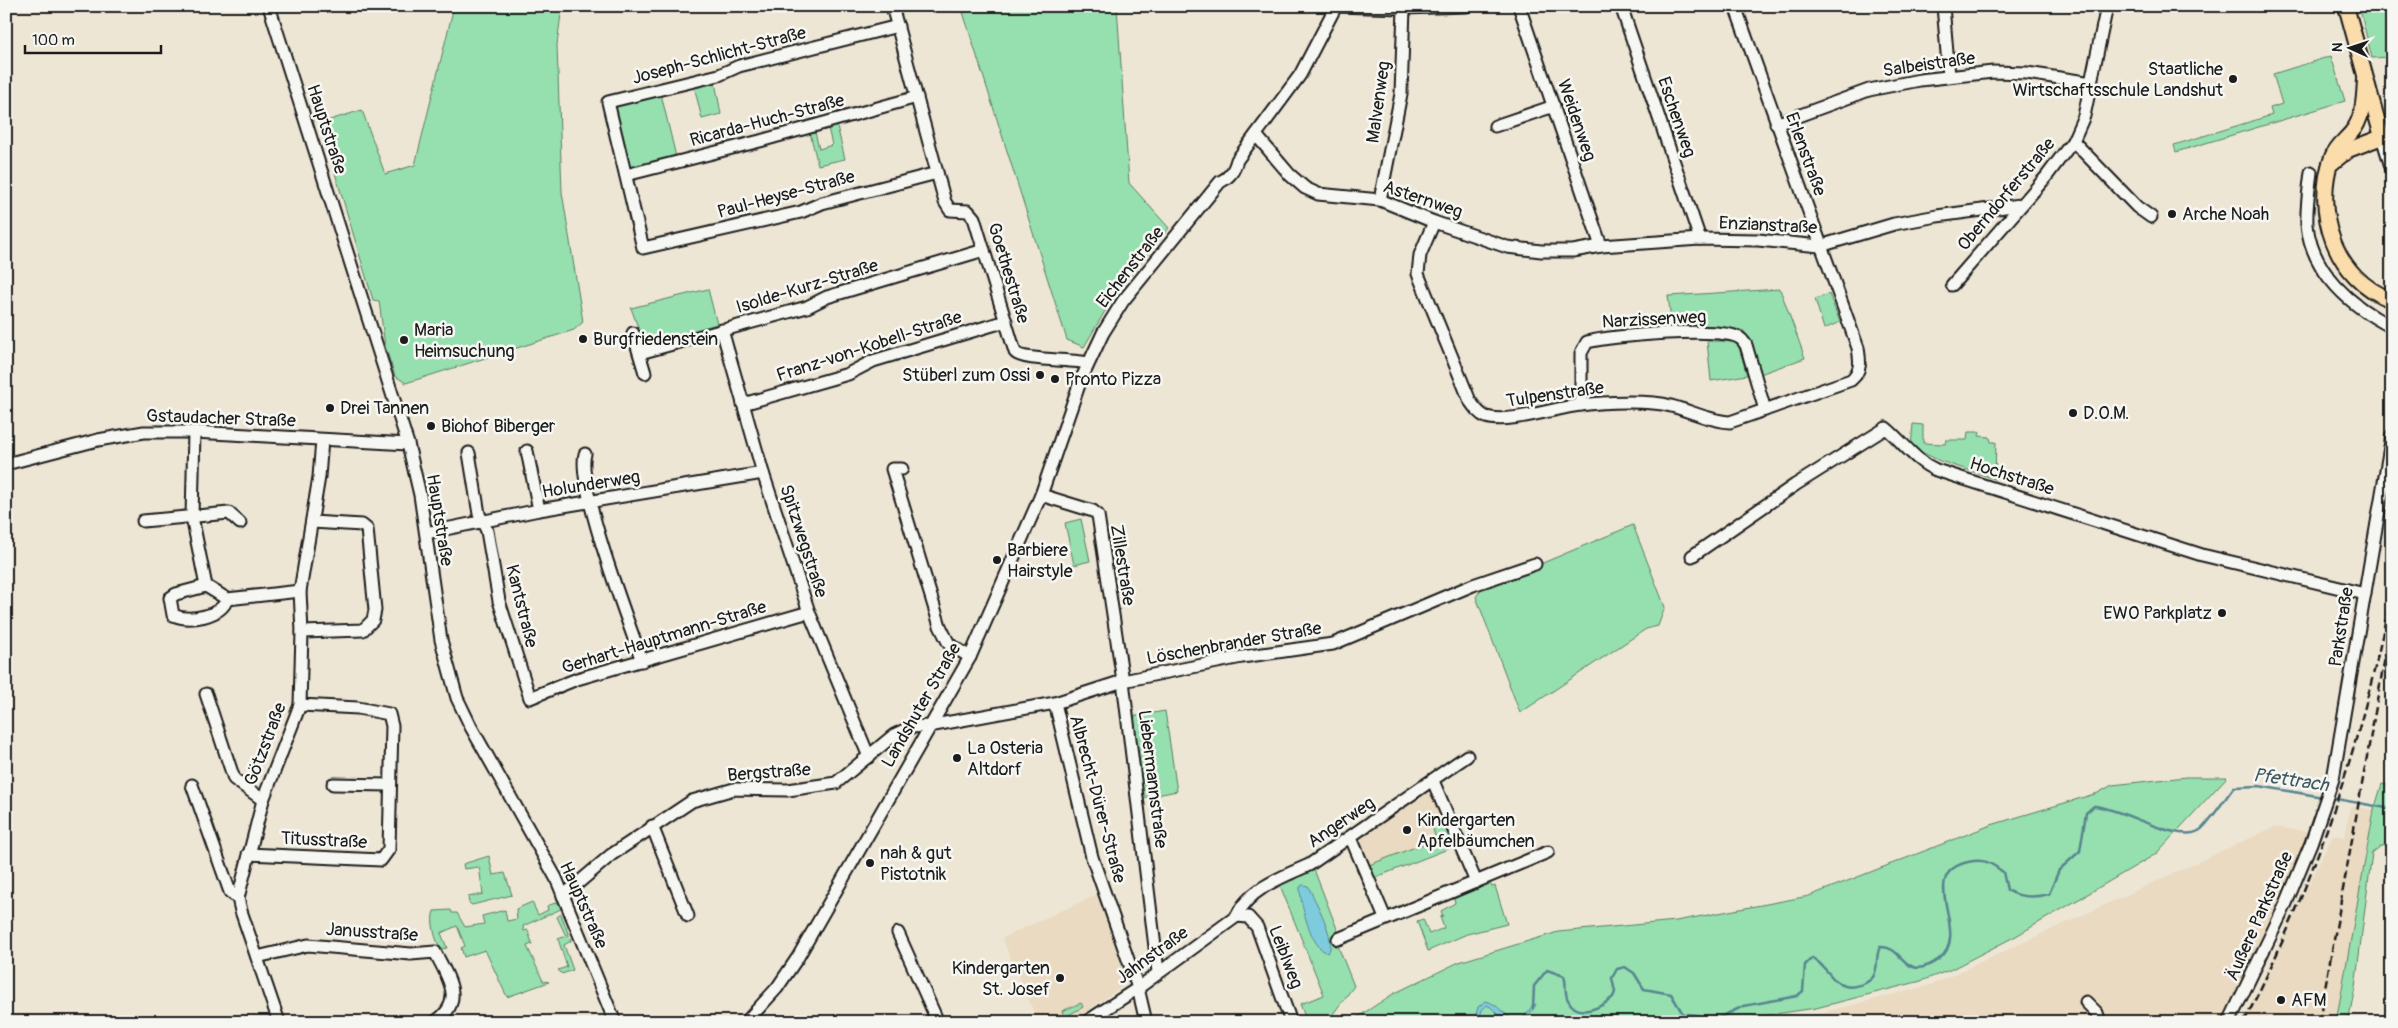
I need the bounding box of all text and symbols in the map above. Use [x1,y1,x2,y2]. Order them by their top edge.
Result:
street label: Joseph-Schlicht-Straße [630,21,809,90]
scale bar [25,22,161,54]
north arrow [2326,22,2376,72]
text: 100 m [32,31,75,50]
text: N [2329,42,2346,53]
street label: Salbeistraße [1881,47,1977,82]
place label: Staatliche Wirtschaftsschule Landshut [2013,58,2224,102]
street label: Malvenweg [1361,60,1396,145]
marker: Staatliche Wirtschaftsschule Landshut [2227,73,2239,85]
street label: Eschenweg [1652,74,1701,161]
street label: Weidenweg [1552,76,1601,164]
street label: Hauptstraße [301,81,352,177]
street label: Ricarda-Huch-Straße [687,89,847,152]
street label: Erlenstraße [1780,109,1831,199]
street label: Oberndorferstraße [1952,133,2060,256]
street label: Paul-Heyse-Straße [715,165,857,224]
street label: Asternweg [1380,175,1466,224]
place label: Arche Noah [2182,203,2269,226]
marker: Arche Noah [2166,208,2178,220]
street label: Enzianstraße [1718,211,1818,240]
street label: Goethestraße [982,220,1035,326]
street label: Eichenstraße [1091,222,1169,313]
street label: Isolde-Kurz-Straße [733,254,881,319]
street label: Narzissenweg [1601,305,1707,334]
street label: Franz-von-Kobell-Straße [774,306,965,387]
place label: Maria Heimsuchung [414,319,515,363]
place label: Burgfriedenstein [593,328,718,351]
marker: Burgfriedenstein [577,333,589,345]
marker: Maria Heimsuchung [398,334,410,346]
place label: Stüberl zum Ossi [902,364,1030,387]
place label: Pronto Pizza [1065,368,1161,391]
marker: Stüberl zum Ossi [1034,369,1046,381]
marker: Pronto Pizza [1049,373,1061,385]
street label: Tulpenstraße [1505,376,1606,413]
place label: Drei Tannen [340,397,429,420]
marker: Drei Tannen [324,402,336,414]
place label: D.O.M. [2083,402,2129,425]
street label: Gstaudacher Straße [146,404,296,433]
marker: D.O.M. [2067,407,2079,419]
place label: Biohof Biberger [441,415,556,438]
marker: Biohof Biberger [425,420,437,432]
street label: Hochstraße [1967,452,2057,501]
street label: Holunderweg [540,465,642,504]
street label: Hauptstraße [421,472,458,568]
street label: Spitzwegstraße [774,482,833,601]
street label: Zillestraße [1105,523,1140,607]
place label: Barbiere Hairstyle [1007,539,1073,583]
marker: Barbiere Hairstyle [991,554,1003,566]
street label: Kantstraße [500,562,543,650]
street label: Parkstraße [2324,586,2359,669]
street label: Gerhart-Hauptmann-Straße [559,595,769,680]
place label: EWO Parkplatz [2103,602,2212,625]
marker: EWO Parkplatz [2216,607,2228,619]
street label: Löschenbrander Straße [1145,617,1323,670]
street label: Landshuter Straße [876,639,967,772]
street label: Götzstraße [239,699,292,789]
street label: Liebermannstraße [1133,709,1172,850]
street label: Albrecht-Dürer-Straße [1064,713,1131,886]
place label: La Osteria Altdorf [967,737,1043,781]
marker: La Osteria Altdorf [951,752,963,764]
street label: Bergstraße [727,758,812,787]
water label: Pfettrach [2252,763,2331,797]
street label: Angerweg [1303,792,1379,853]
place label: Kindergarten Apfelbäumchen [1417,809,1535,853]
marker: Kindergarten Apfelbäumchen [1401,824,1413,836]
street label: Titusstraße [280,827,368,854]
place label: nah & gut Pistotnik [880,842,952,886]
street label: Äußere Parkstraße [2221,848,2298,984]
marker: nah & gut Pistotnik [864,857,876,869]
street label: Hauptstraße [554,858,613,952]
street label: Janusstraße [325,918,419,947]
street label: Jahnstraße [1112,921,1193,989]
street label: Leiblweg [1263,923,1308,992]
place label: Kindergarten St. Josef [952,957,1051,1001]
marker: Kindergarten St. Josef [1054,972,1066,984]
place label: AFM [2291,989,2327,1012]
marker: AFM [2275,994,2287,1006]

